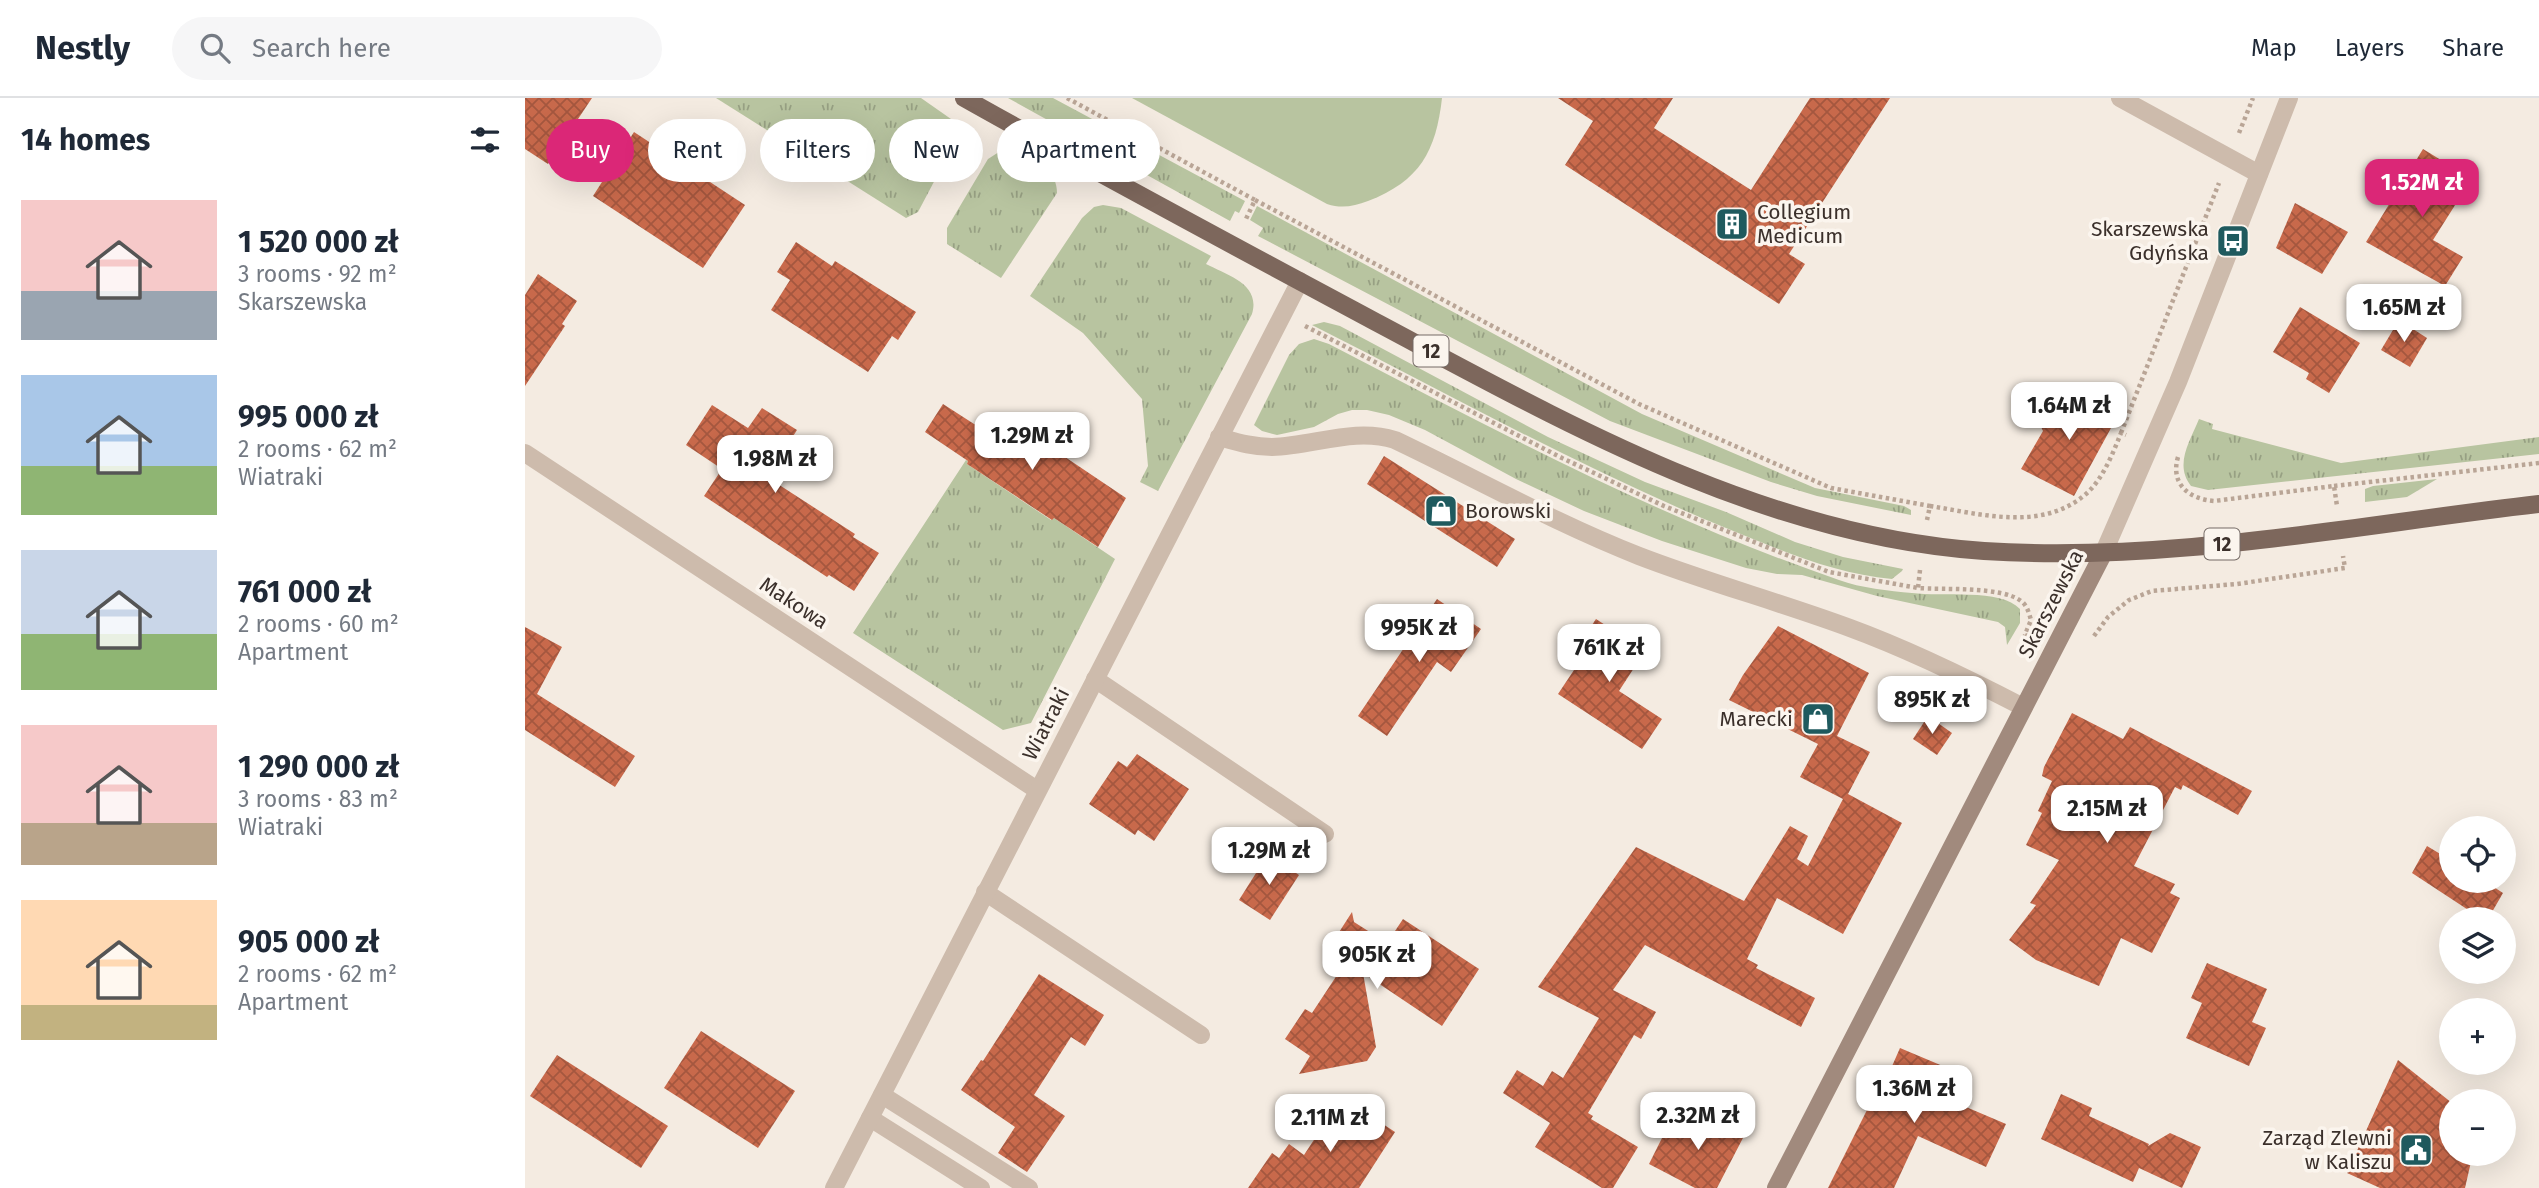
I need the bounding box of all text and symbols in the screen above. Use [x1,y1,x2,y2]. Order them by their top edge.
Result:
search box [172,17,662,80]
text: Nestly [35,28,130,68]
icon: search [196,29,234,67]
text: Search here [252,33,391,64]
text: Map [2251,34,2297,62]
text: Layers [2335,34,2404,62]
text: Share [2442,34,2504,62]
chip: Buy [546,119,634,182]
chip: Rent [648,119,746,182]
chip: Filters [760,119,875,182]
chip: New [889,119,983,182]
chip: Apartment [997,119,1160,182]
icon: filters [466,121,504,159]
text: 14 homes [21,122,150,158]
pin: 1.52M zł [2350,159,2494,219]
text: 1.52M zł [2381,168,2463,196]
place label: Collegium Medicum [1757,199,1851,249]
building icon: Collegium Medicum [1713,205,1751,243]
place label: Skarszewska Gdyńska [2091,216,2209,266]
bus stop icon: Skarszewska Gdyńska [2214,222,2252,260]
text: 1 520 000 zł [238,224,399,260]
icon: home [77,228,161,312]
text: 3 rooms · 92 m² [238,260,397,288]
pin: 1.65M zł [2332,285,2476,344]
text: Skarszewska [238,288,367,316]
text: 1.65M zł [2362,293,2446,321]
road number: 12 [1413,336,1448,366]
pin: 1.64M zł [1997,382,2141,442]
text: 1.64M zł [2027,391,2111,419]
text: 995 000 zł [238,399,379,435]
icon: home [77,403,161,487]
pin: 1.29M zł [960,412,1104,472]
text: 1.29M zł [991,421,1073,449]
text: 2 rooms · 62 m² [238,435,397,463]
pin: 1.98M zł [703,436,847,495]
text: 1.98M zł [733,444,817,472]
text: Wiatraki [238,463,323,491]
shop icon: Borowski [1422,492,1460,530]
place label: Borowski [1465,498,1551,524]
road number: 12 [2205,528,2239,560]
street label: Skarszewska [2013,545,2089,663]
street label: Makowa [755,571,833,635]
text: 761 000 zł [238,574,372,610]
icon: home [77,578,161,662]
pin: 995K zł [1354,604,1484,664]
text: 2 rooms · 60 m² [238,610,399,638]
text: 995K zł [1381,613,1457,641]
pin: 761K zł [1544,624,1674,684]
text: 761K zł [1573,633,1645,661]
text: Apartment [238,638,348,666]
pin: 895K zł [1867,676,1997,736]
street label: Wiatraki [1017,683,1075,765]
text: 895K zł [1894,685,1970,713]
shop icon: Marecki [1799,700,1837,738]
place label: Marecki [1720,706,1793,732]
text: 1 290 000 zł [238,749,400,785]
icon: home [77,753,161,837]
text: 3 rooms · 83 m² [238,785,398,813]
pin: 2.15M zł [2035,786,2179,845]
text: 2.15M zł [2067,794,2147,822]
text: Wiatraki [238,813,323,841]
map controls [2439,816,2516,1166]
button: locate [2439,816,2516,893]
pin: 1.29M zł [1197,828,1341,887]
text: 1.29M zł [1228,836,1310,864]
button: layers [2439,907,2516,984]
text: 905 000 zł [238,924,379,960]
icon: home [77,928,161,1012]
pin: 905K zł [1312,932,1442,991]
text: 905K zł [1338,940,1416,968]
text: 2 rooms · 62 m² [238,960,397,988]
text: Apartment [238,988,348,1016]
button: + [2439,998,2516,1075]
pin: 1.36M zł [1842,1066,1986,1125]
text: 1.36M zł [1872,1074,1956,1102]
button: − [2439,1089,2516,1166]
pin: 2.32M zł [1626,1093,1770,1152]
pin: 2.11M zł [1258,1094,1402,1154]
text: 2.32M zł [1656,1101,1740,1129]
text: 2.11M zł [1291,1103,1369,1131]
place label: Zarząd Zlewni w Kaliszu [2262,1125,2392,1175]
public building icon: Zarząd Zlewni w Kaliszu [2397,1131,2435,1169]

